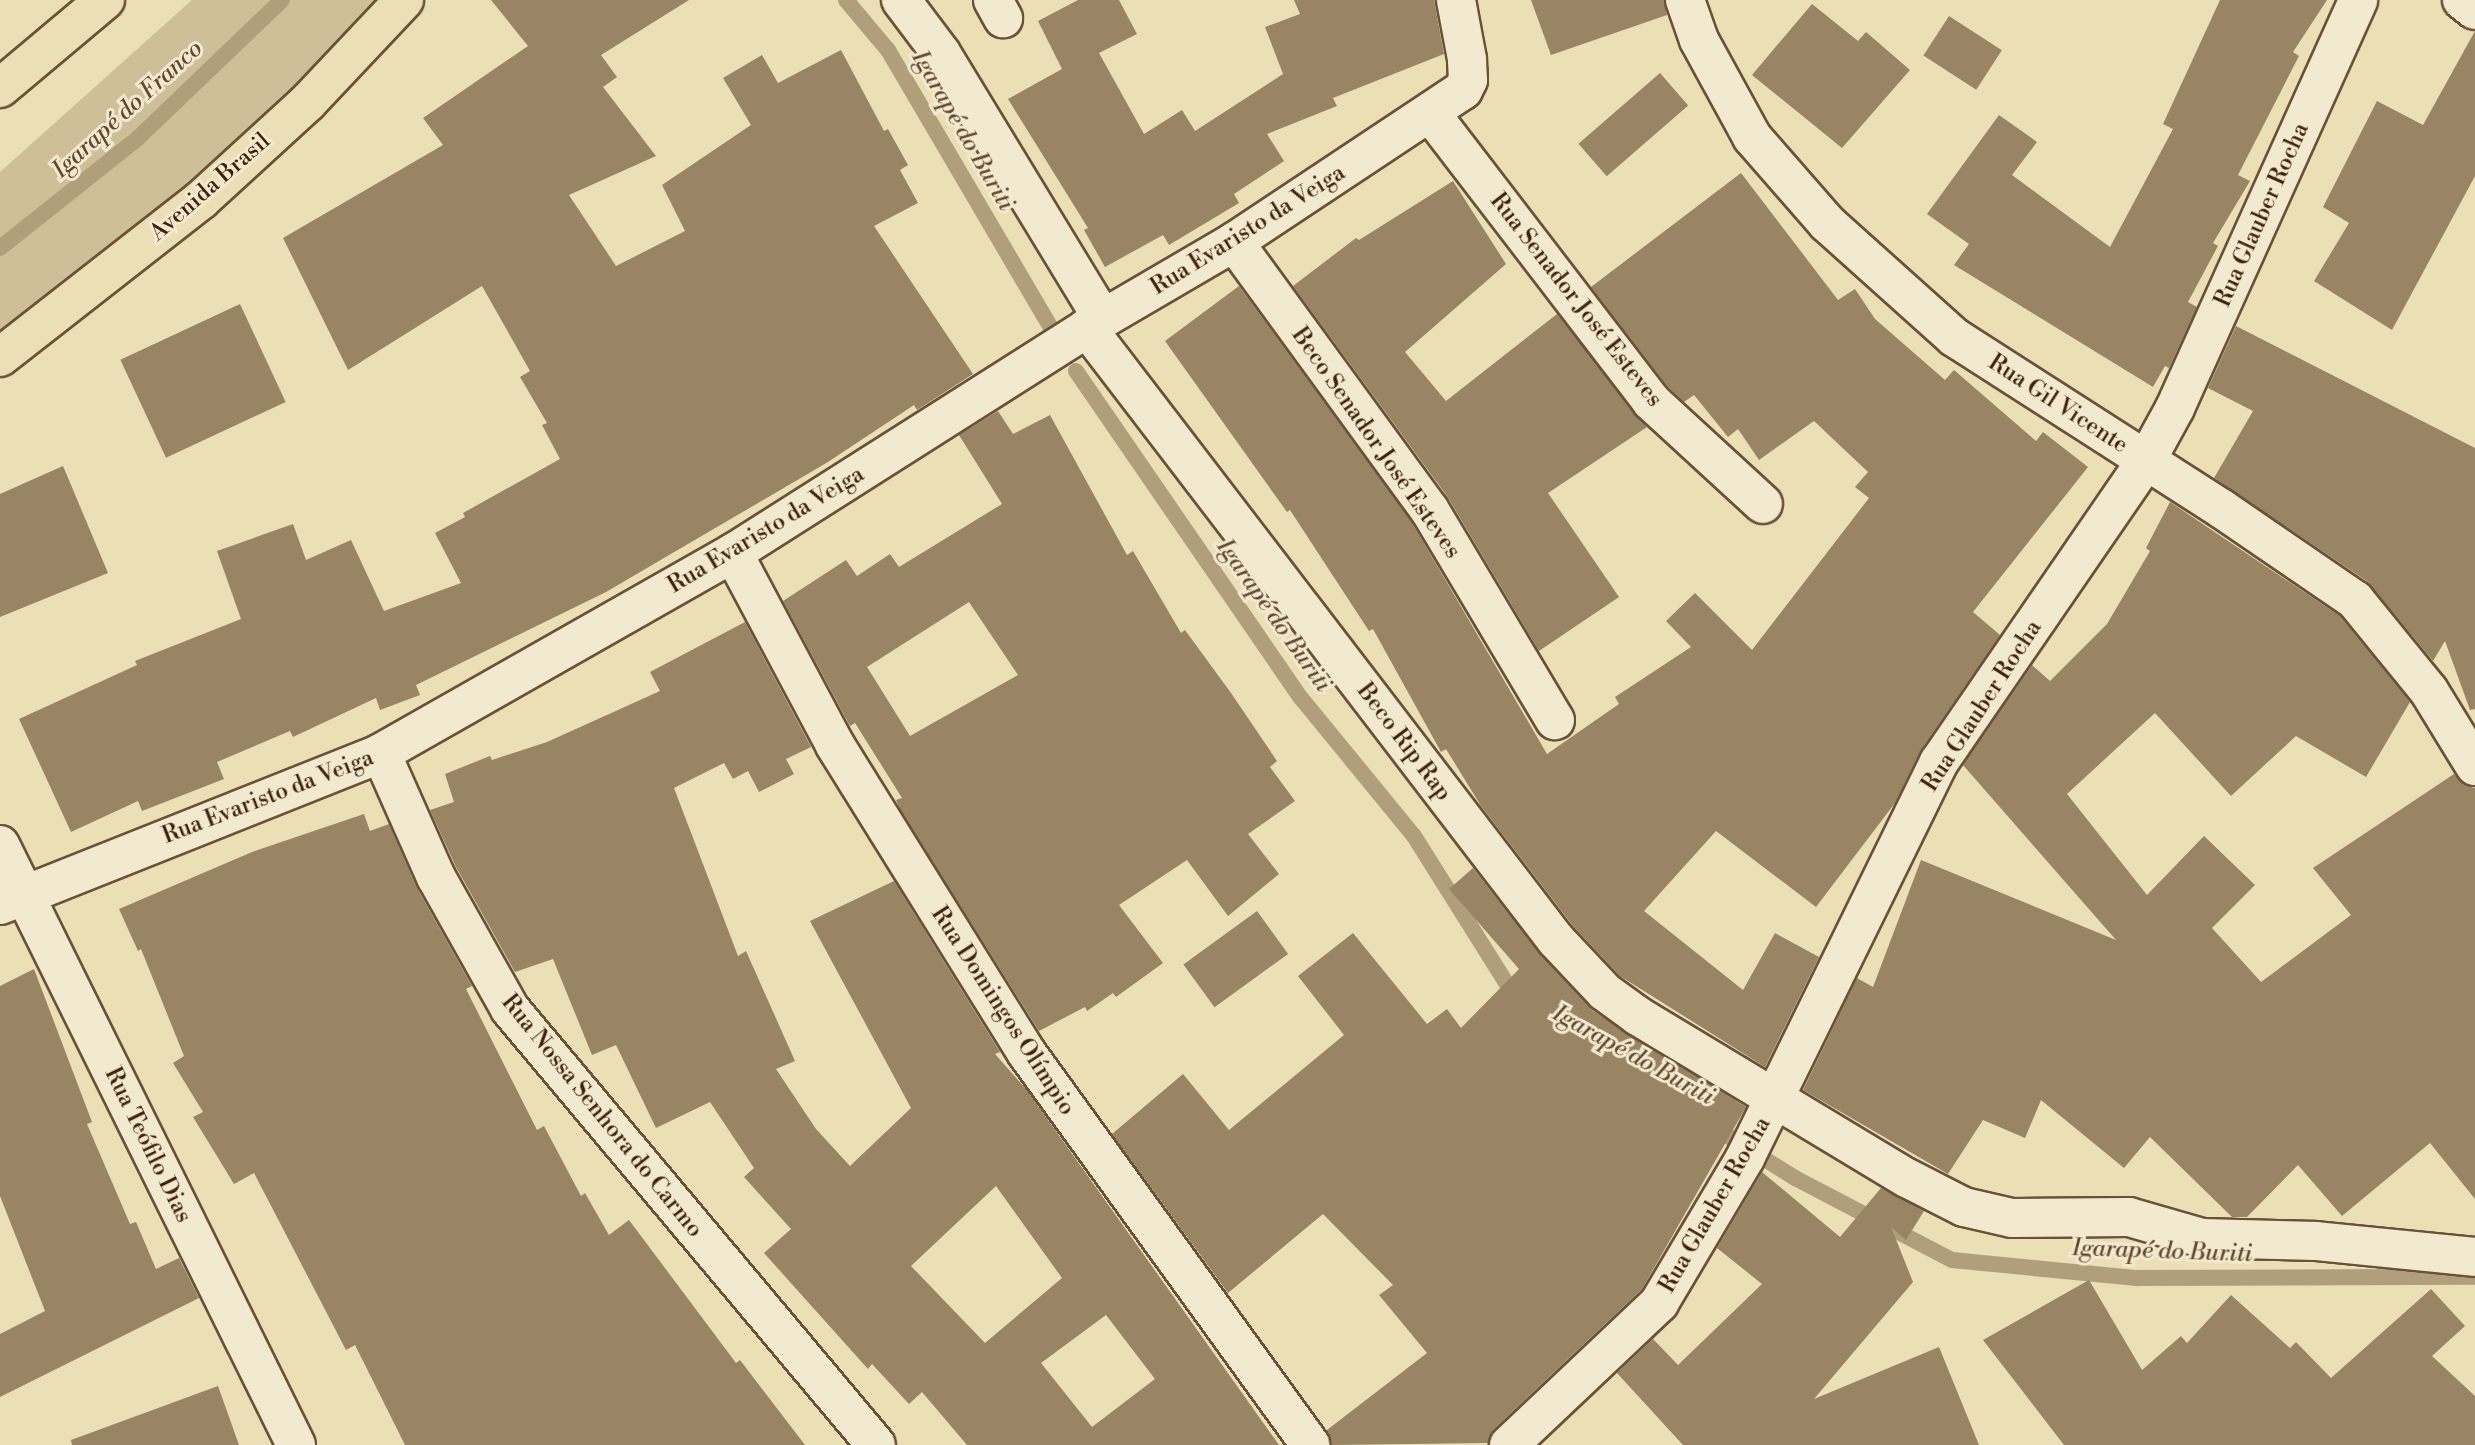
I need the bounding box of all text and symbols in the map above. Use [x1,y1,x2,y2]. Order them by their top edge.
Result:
water label: Igarapé do Franco [47,35,209,185]
water label: Igarapé do Buriti [904,46,1020,216]
street label: Rua Glauber Rocha [2209,119,2315,311]
street label: Avenida Brasil [144,127,276,247]
street label: Rua Evaristo da Veiga [1146,159,1350,301]
street label: Rua Senador José Esteves [1484,188,1668,412]
street label: Beco Senador José Esteves [1286,322,1466,564]
street label: Rua Gil Vicente [1983,349,2133,459]
street label: Rua Evaristo da Veiga [663,460,869,600]
water label: Igarapé do Buriti [1209,534,1337,698]
street label: Rua Glauber Rocha [1916,615,2048,797]
street label: Beco Rip Rap [1351,678,1457,806]
street label: Rua Evaristo da Veiga [158,744,378,850]
street label: Rua Domingos Olímpio [925,901,1081,1121]
street label: Rua Nossa Senhora do Carmo [495,989,709,1243]
water label: Igarapé do Buriti [1547,1000,1719,1112]
street label: Rua Teófilo Dias [98,1063,198,1227]
street label: Rua Glauber Rocha [1653,1112,1777,1298]
water label: Igarapé do Buriti [2071,1234,2253,1270]

